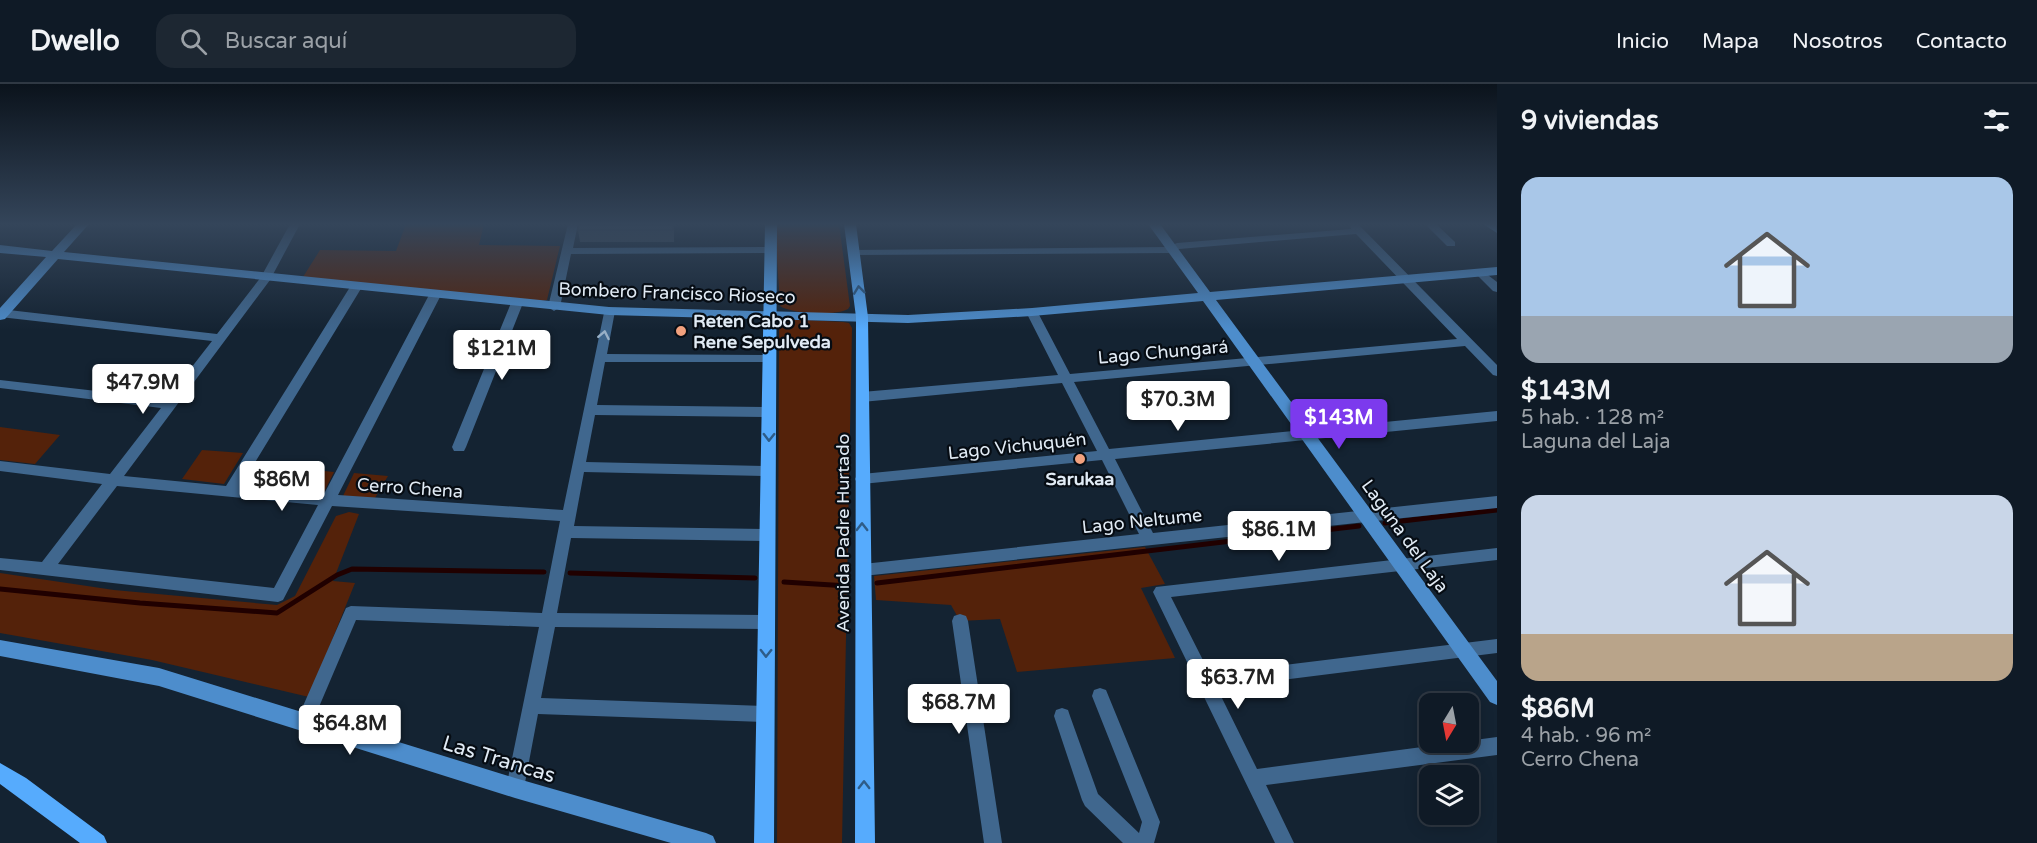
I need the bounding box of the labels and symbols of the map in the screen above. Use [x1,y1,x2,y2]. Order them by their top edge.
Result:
street label: Bombero Francisco Rioseco [558,278,796,308]
one-way arrow [853,285,865,294]
place label: Reten Cabo 1 Rene Sepulveda [693,310,831,353]
marker: Reten Cabo 1 Rene Sepulveda [674,324,688,338]
pin: $121M [460,330,544,381]
one-way arrow [597,330,610,340]
street label: Lago Chungará [1097,335,1229,369]
pin: $47.9M [94,364,192,415]
pin: $70.3M [1129,381,1227,432]
pin: $143M [1297,399,1381,450]
street label: Lago Vichuquén [947,428,1087,464]
one-way arrow [763,432,775,441]
street label: Avenida Padre Hurtado [832,433,854,633]
marker: Sarukaa [1073,452,1087,466]
pin: $86M [246,461,318,512]
place label: Sarukaa [1046,468,1114,490]
street label: Cerro Chena [356,473,464,503]
street label: Laguna del Laja [1357,475,1453,597]
street label: Lago Neltume [1081,504,1203,538]
pin: $86.1M [1230,511,1328,562]
one-way arrow [856,522,868,531]
one-way arrow [760,648,772,657]
pin: $63.7M [1189,659,1287,710]
pin: $68.7M [910,684,1008,735]
north arrow [1419,693,1479,753]
pin: $64.8M [301,705,399,756]
street label: Las Trancas [439,730,558,788]
one-way arrow [858,780,870,789]

